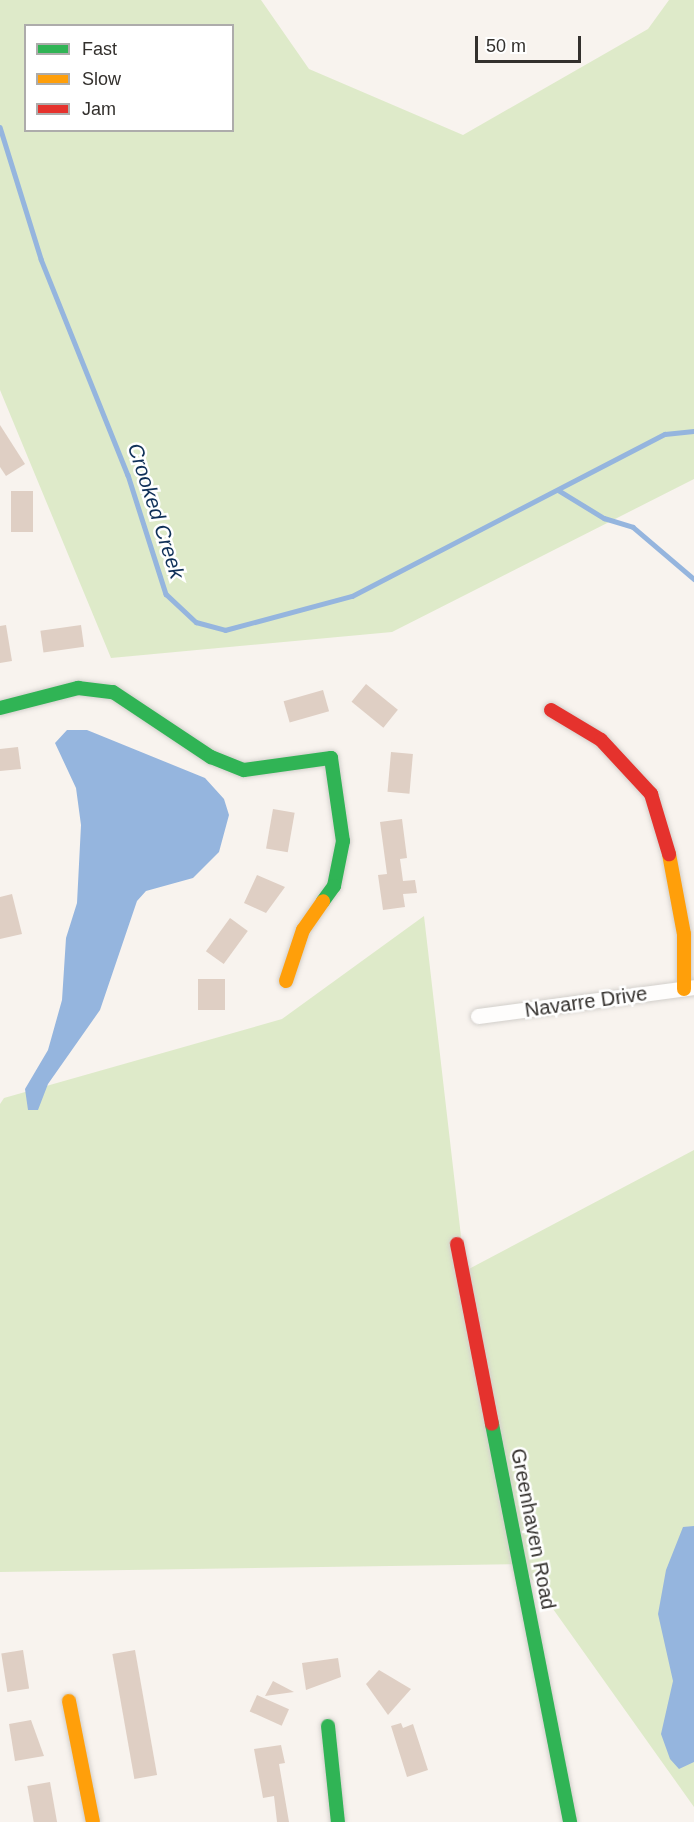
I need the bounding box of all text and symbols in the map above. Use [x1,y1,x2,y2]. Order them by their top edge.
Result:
legend [24,24,234,132]
scale bar [478,24,584,62]
text: 50 m [486,36,526,56]
text: Fast [82,39,117,59]
text: Slow [82,69,121,89]
text: Jam [82,99,116,119]
water label: Crooked Creek [122,440,190,582]
street label: Navarre Drive [523,982,649,1022]
street label: Greenhaven Road [506,1446,560,1612]

